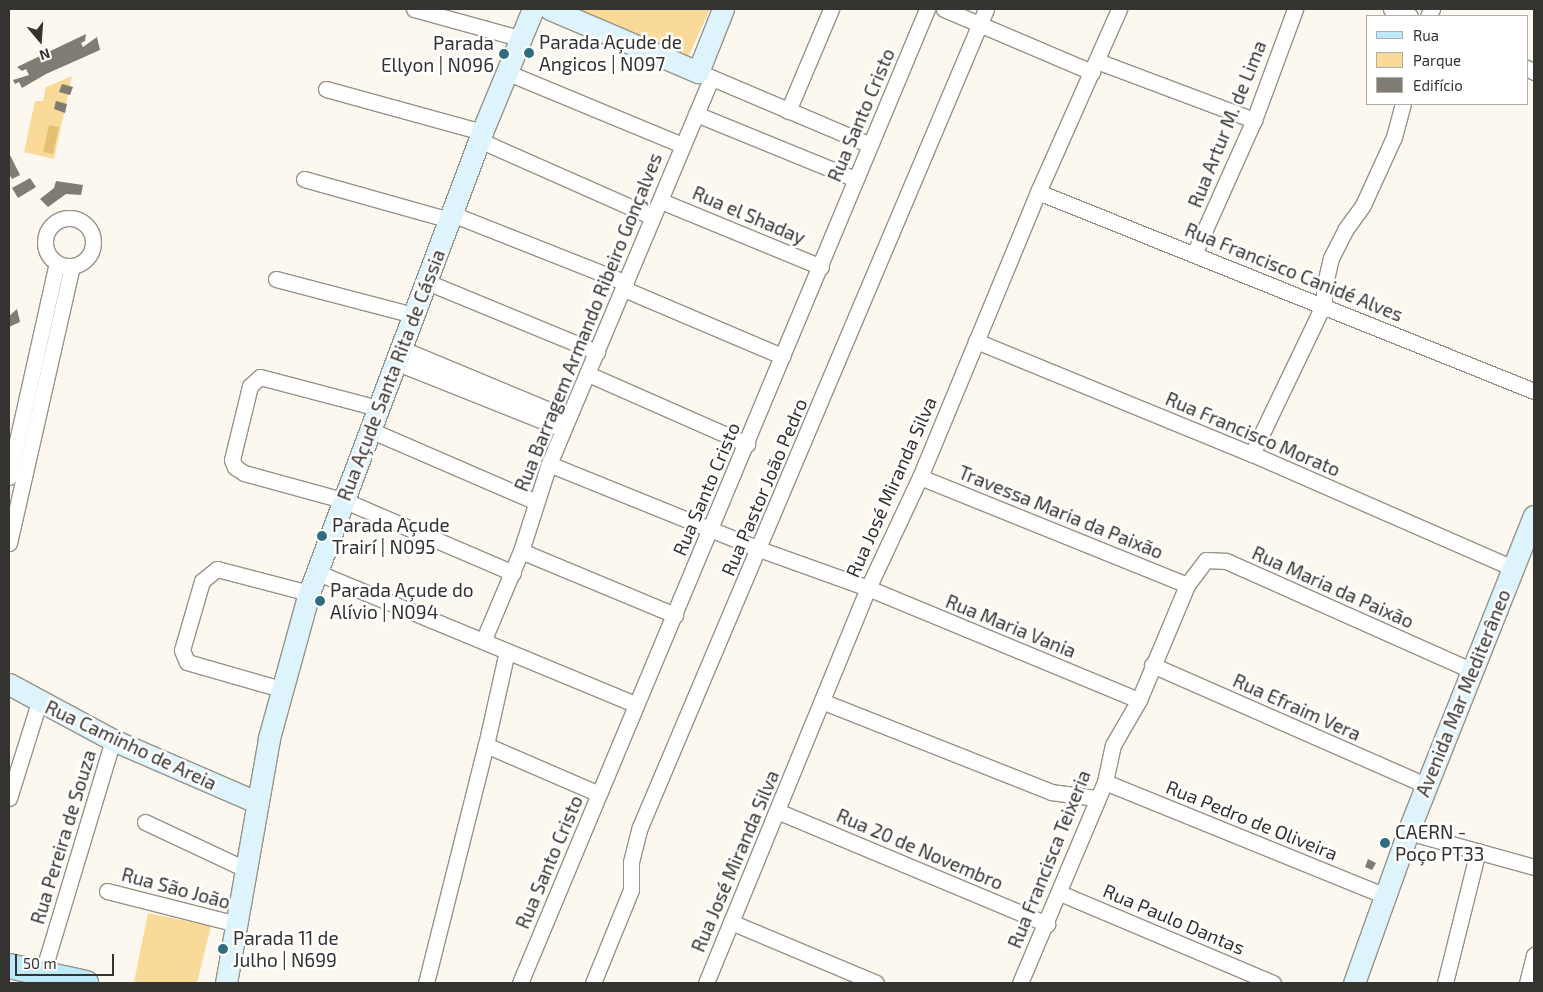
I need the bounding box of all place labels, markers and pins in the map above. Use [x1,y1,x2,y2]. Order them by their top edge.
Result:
place label: Parada Açude de Angicos | N097 [539,31,683,75]
place label: Parada Ellyon | N096 [381,32,494,76]
marker: Parada Açude de Angicos | N097 [523,47,535,59]
marker: Parada Ellyon | N096 [498,48,510,60]
place label: Parada Açude Trairí | N095 [332,514,450,558]
marker: Parada Açude Trairí | N095 [316,530,328,542]
place label: Parada Açude do Alívio | N094 [330,579,474,623]
marker: Parada Açude do Alívio | N094 [314,595,326,607]
place label: CAERN - Poço PT33 [1395,821,1484,865]
marker: CAERN - Poço PT33 [1379,837,1391,849]
place label: Parada 11 de Julho | N699 [233,927,339,971]
marker: Parada 11 de Julho | N699 [217,943,229,955]

